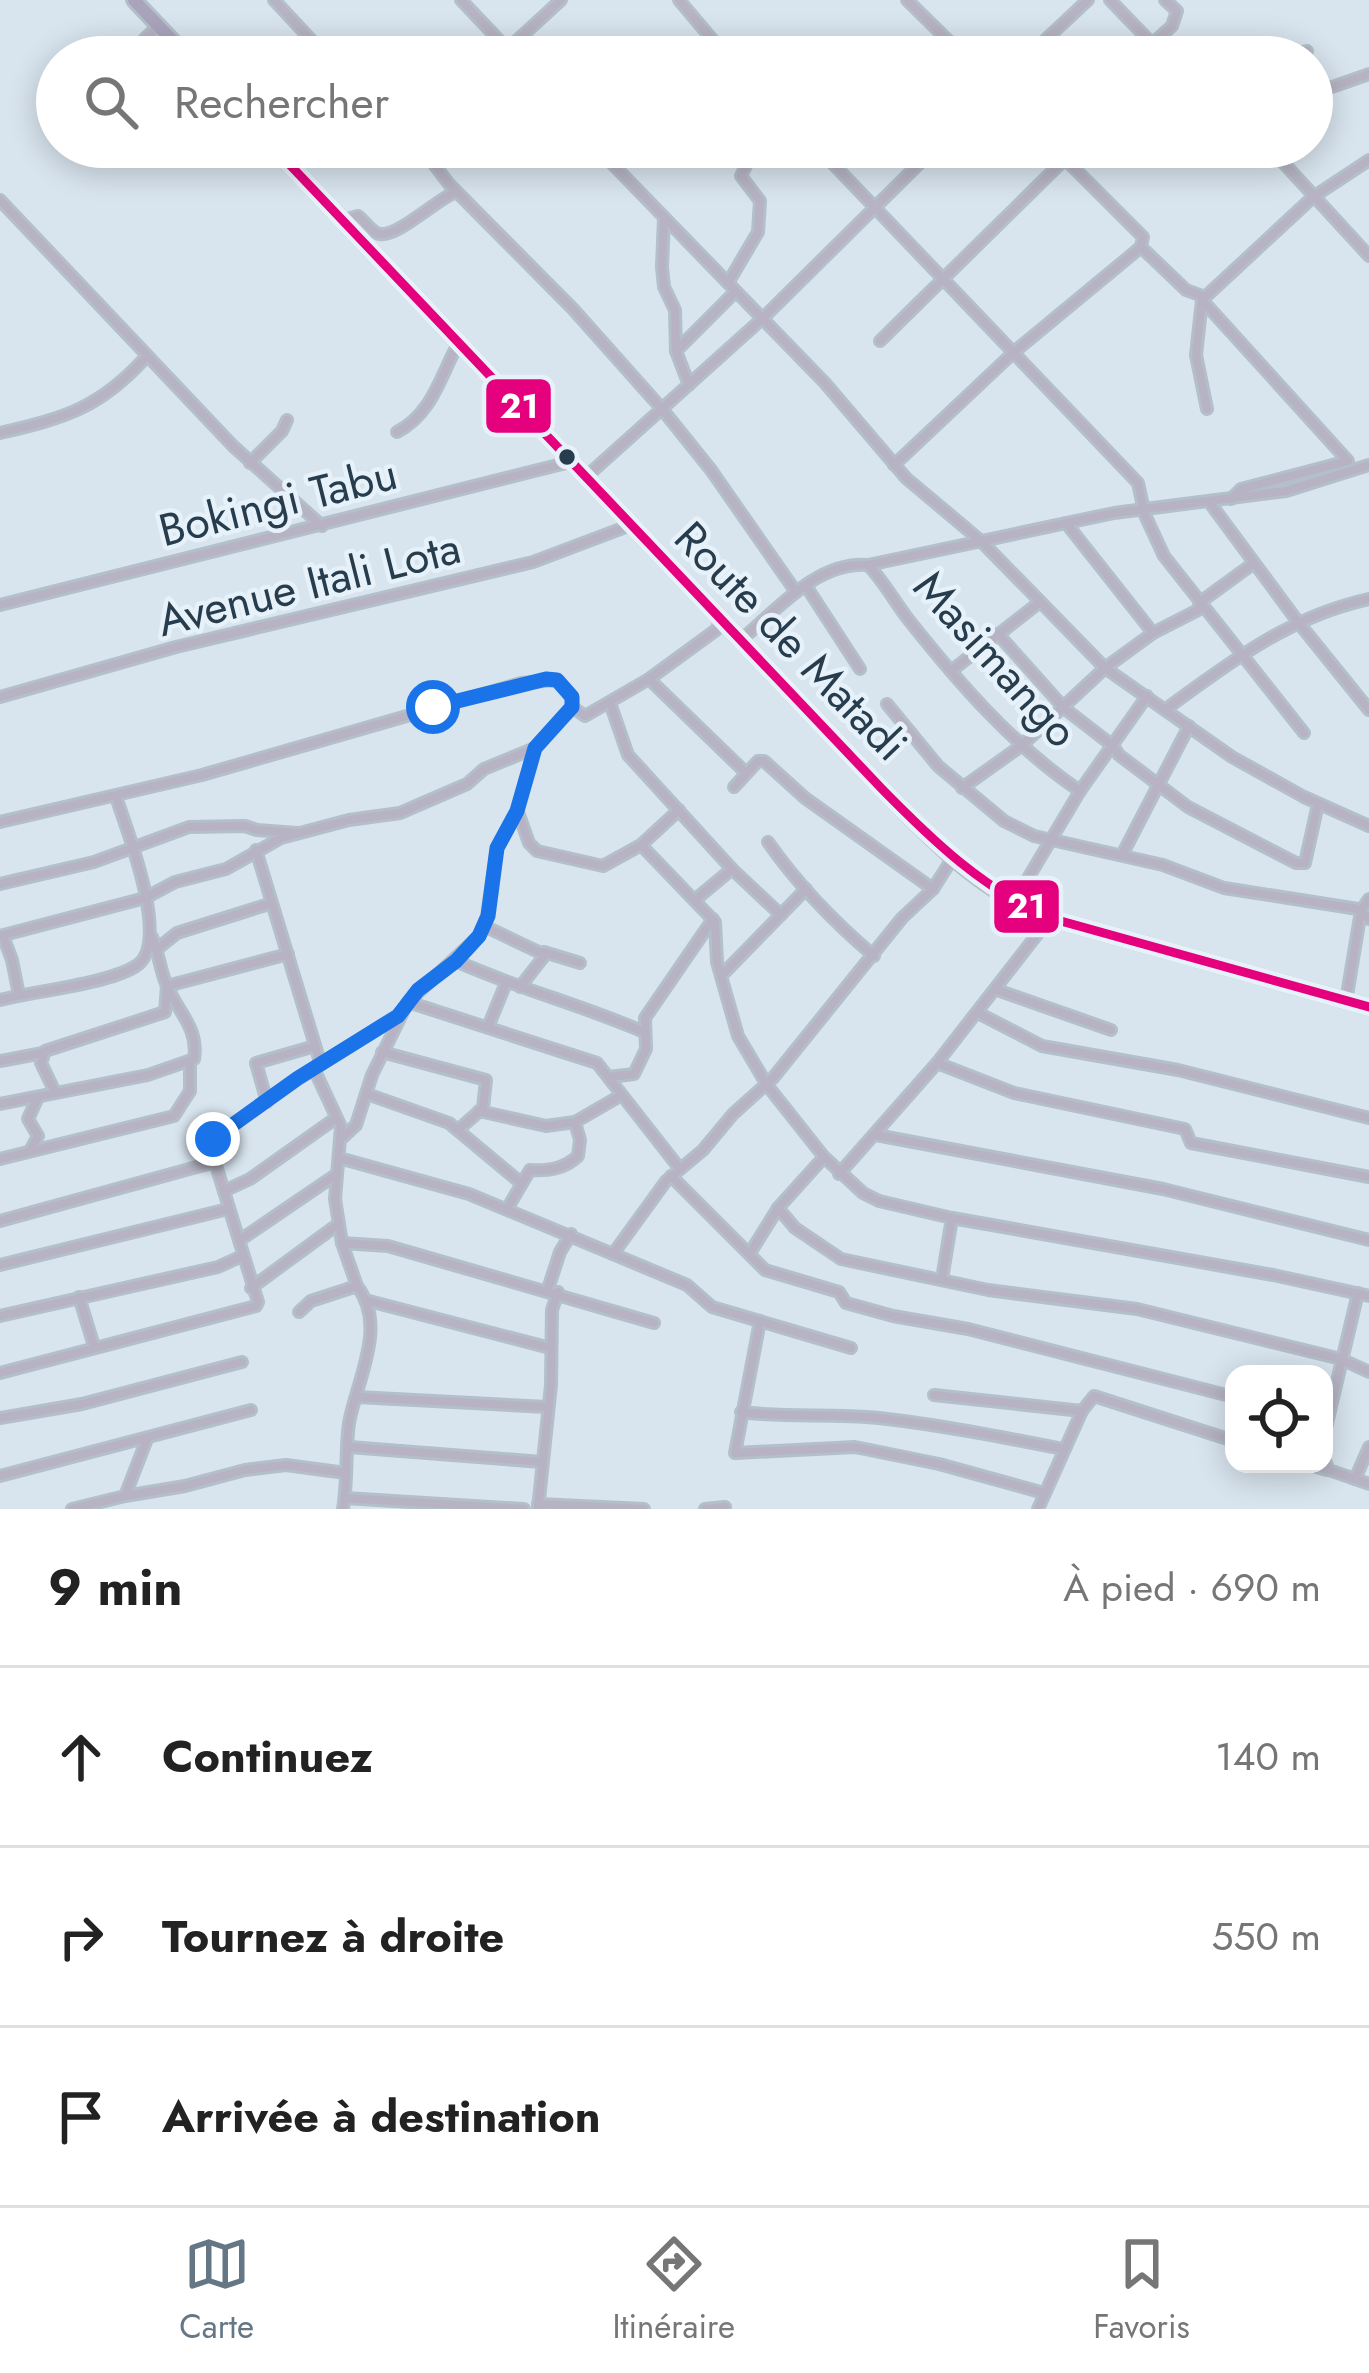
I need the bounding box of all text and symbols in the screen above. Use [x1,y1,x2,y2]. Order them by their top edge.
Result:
search box [36,36,1333,168]
icon: search [78,69,144,135]
text: Rechercher [174,70,389,135]
line badge: 21 [484,377,553,435]
text: 21 [500,383,538,430]
street label: Bokingi Tabu [152,441,404,563]
unlabelled marker [556,446,578,468]
street label: Route de Matadi [660,507,922,775]
street label: Avenue Itali Lota [151,515,467,653]
street label: Masimango [899,556,1093,762]
route start [406,680,460,734]
line badge: 21 [992,878,1061,935]
text: 21 [1007,883,1045,930]
route end [186,1112,240,1166]
map controls [1225,1365,1333,1473]
button: locate [1225,1365,1333,1473]
text: 9 min [48,1550,183,1624]
text: À pied · 690 m [1063,1559,1321,1616]
icon: ahead [48,1724,114,1790]
text: Continuez [162,1724,373,1789]
text: 140 m [1215,1728,1321,1785]
icon: right [48,1904,114,1970]
text: Tournez à droite [162,1904,504,1969]
text: 550 m [1211,1908,1321,1965]
icon: arrive [48,2084,114,2150]
text: Arrivée à destination [162,2084,601,2149]
tab: Carte [179,2231,254,2350]
tab: Itinéraire [612,2231,735,2350]
tab: Favoris [1093,2231,1190,2350]

